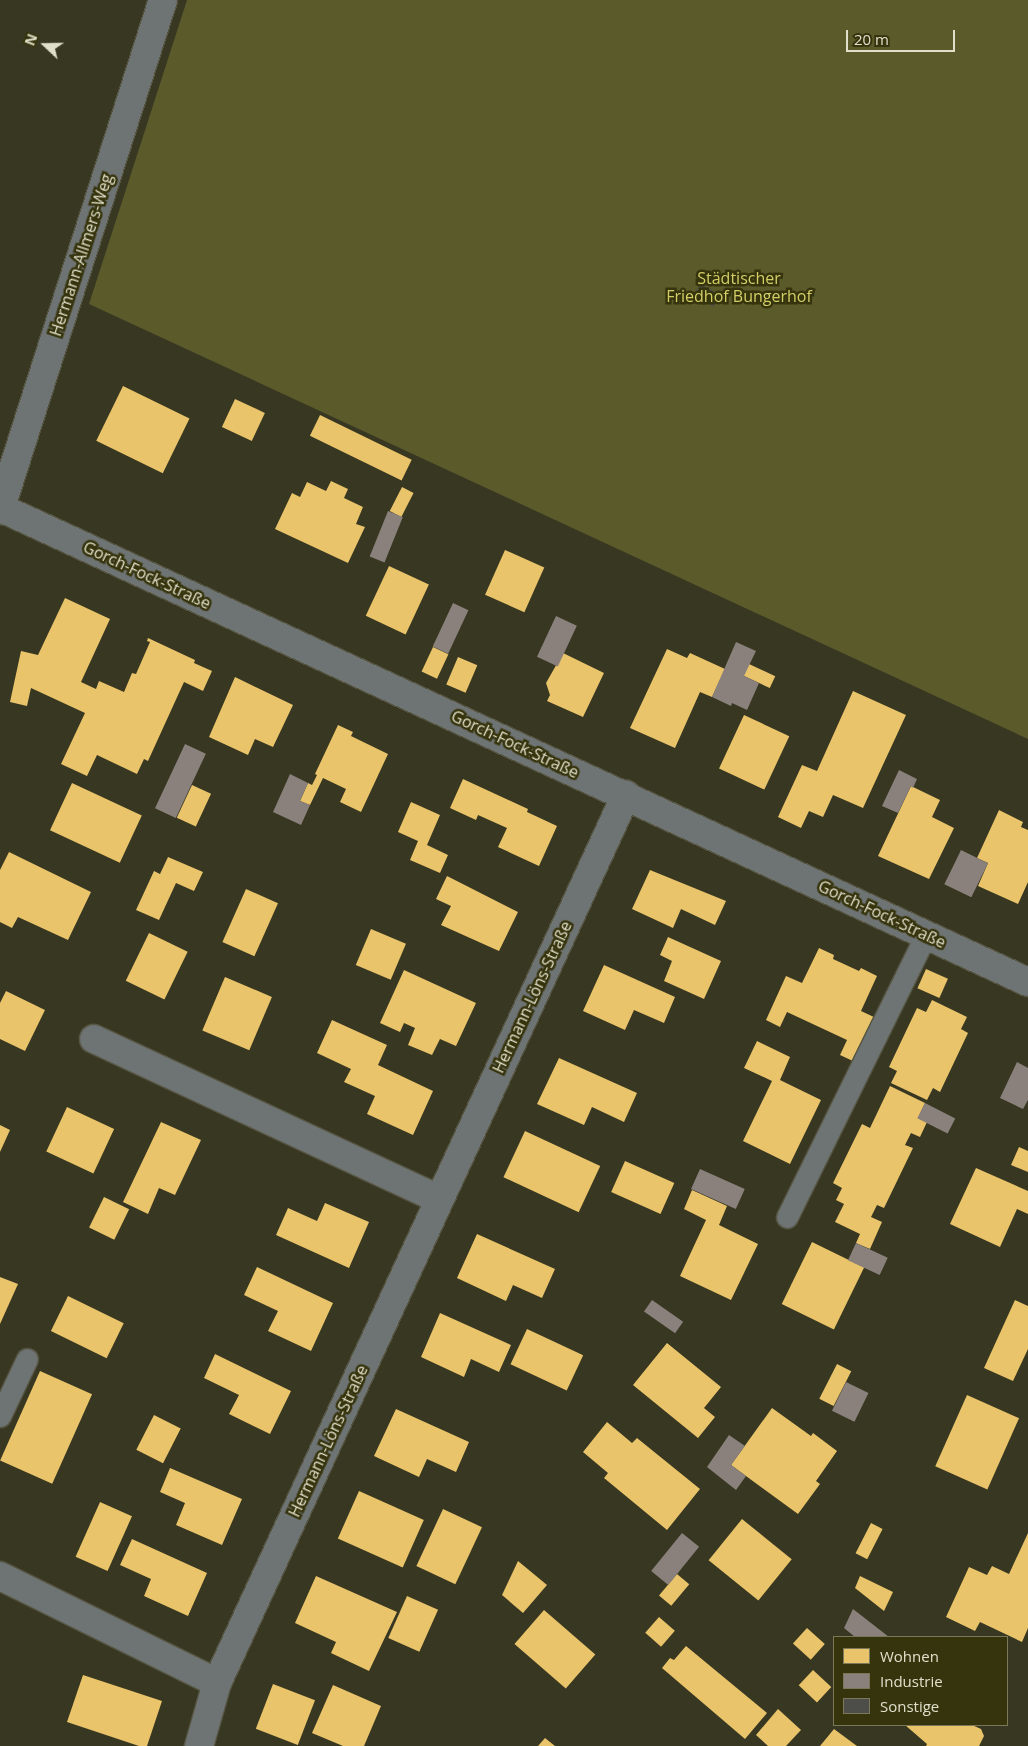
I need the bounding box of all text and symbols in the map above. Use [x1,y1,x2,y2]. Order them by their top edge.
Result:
north arrow [20,20,70,70]
scale bar [848,20,957,52]
text: 20 m [854,29,889,49]
text: N [20,31,41,48]
street label: Hermann-Allmers-Weg [46,171,116,339]
park label: Städtischer Friedhof Bungerhof [666,268,812,306]
street label: Gorch-Fock-Straße [80,537,214,613]
street label: Gorch-Fock-Straße [448,706,582,782]
street label: Gorch-Fock-Straße [815,876,949,952]
street label: Hermann-Löns-Straße [488,918,576,1076]
street label: Hermann-Löns-Straße [284,1362,372,1520]
legend [833,1636,1008,1726]
text: Wohnen [880,1646,939,1666]
text: Industrie [880,1671,943,1691]
text: Sonstige [880,1696,939,1716]

